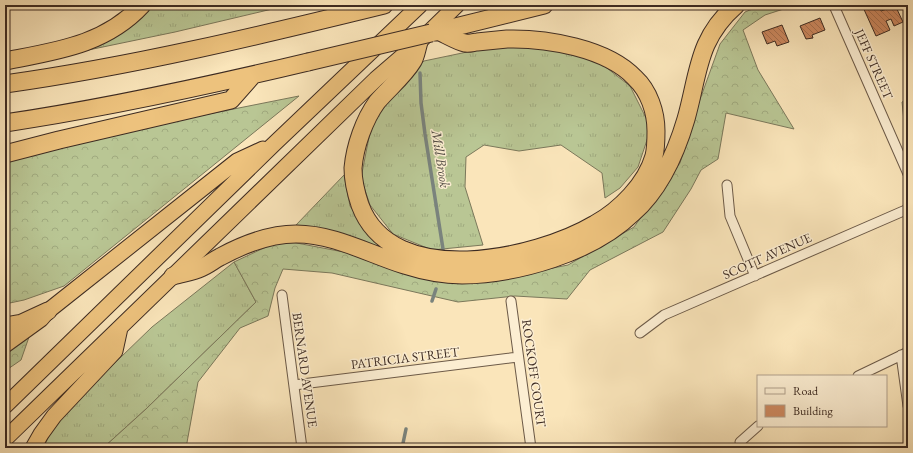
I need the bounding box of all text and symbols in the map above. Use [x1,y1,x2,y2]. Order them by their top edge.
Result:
street label: JEFF STREET [851,25,897,102]
water label: Mill Brook [427,128,455,190]
street label: SCOTT AVENUE [720,229,814,283]
street label: BERNARD AVENUE [289,312,321,428]
street label: ROCKOFF COURT [518,318,550,428]
street label: PATRICIA STREET [350,343,460,373]
legend [757,375,887,427]
text: Road [793,383,819,399]
text: Building [793,403,834,419]

